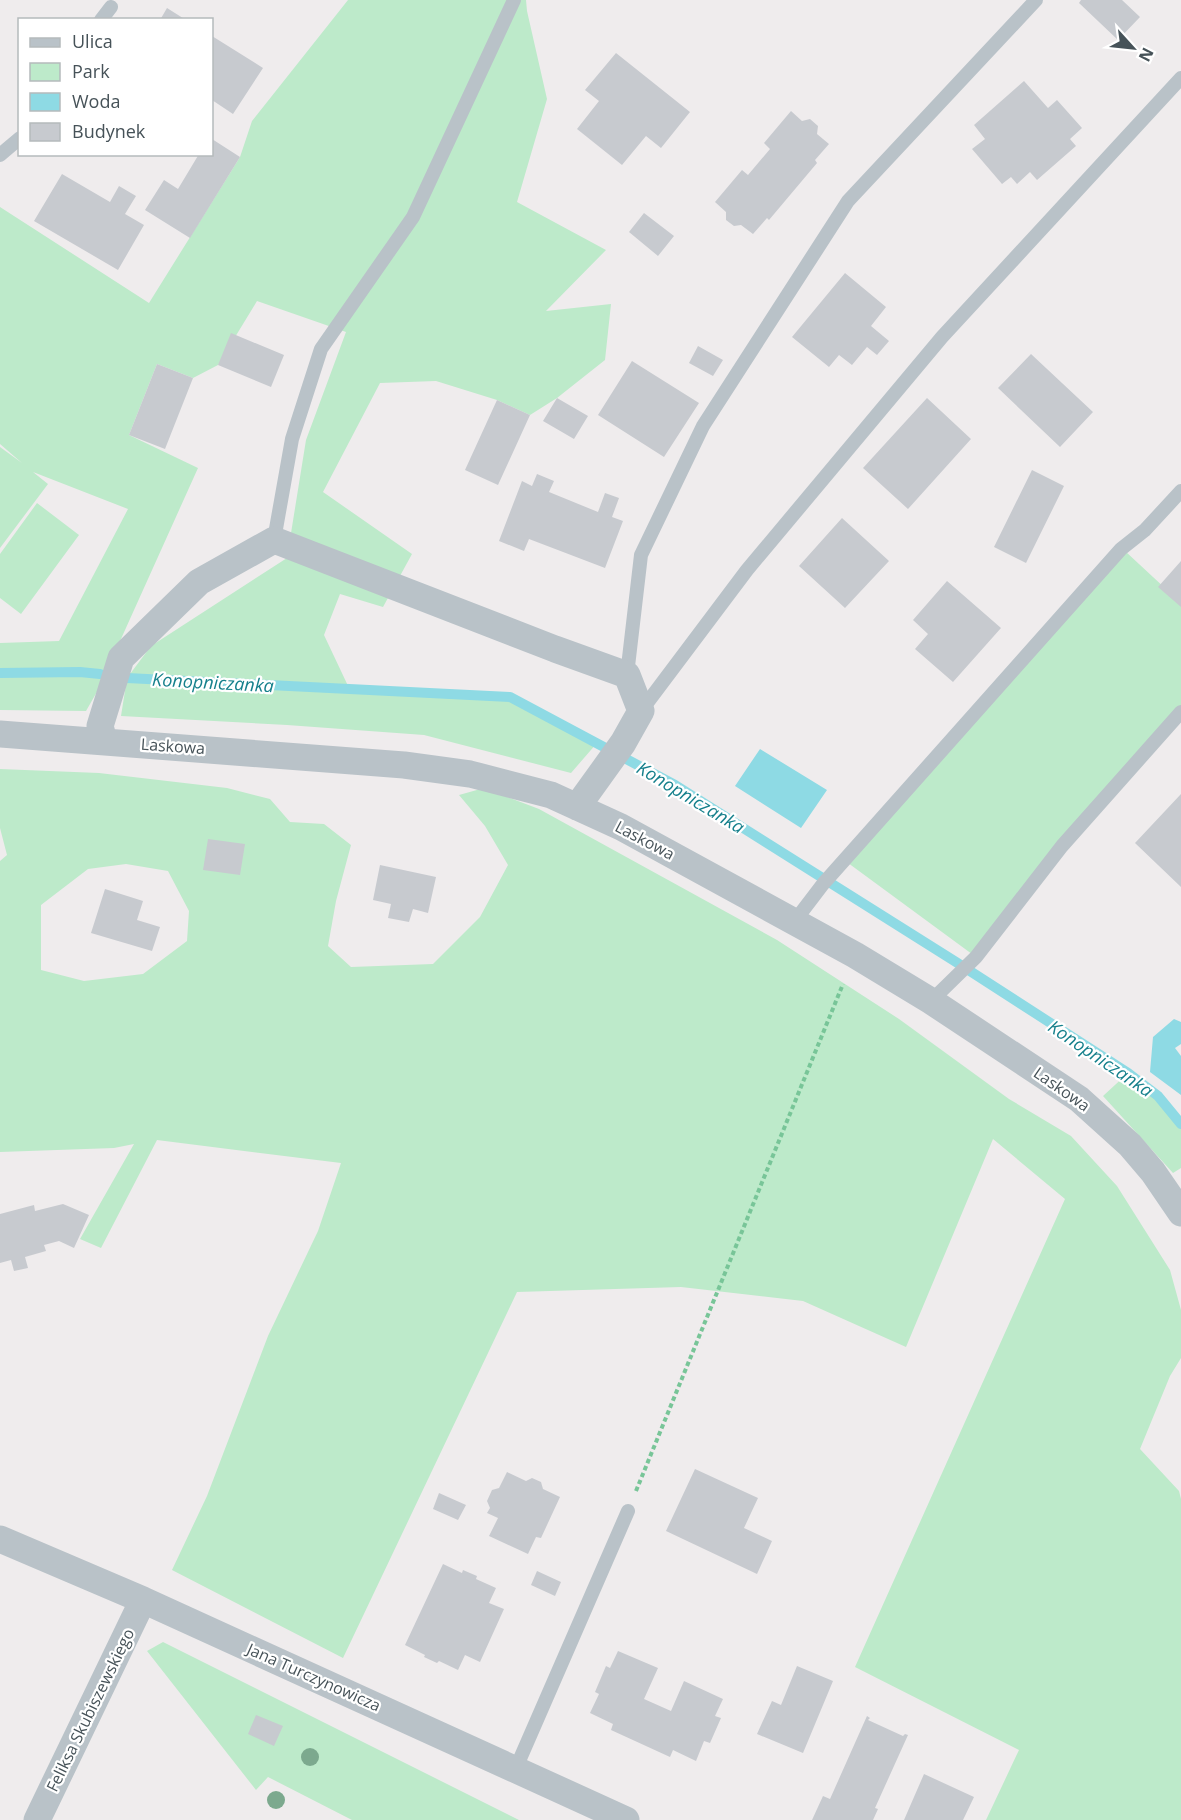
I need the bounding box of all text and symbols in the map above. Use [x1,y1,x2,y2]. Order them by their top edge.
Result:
legend [18,18,213,156]
north arrow [1103,18,1163,78]
text: Ulica [72,29,113,53]
text: N [1134,44,1159,66]
text: Park [72,59,110,83]
text: Woda [72,89,120,113]
text: Budynek [72,119,146,143]
water label: Konopniczanka [152,667,274,697]
street label: Laskowa [140,733,206,759]
water label: Konopniczanka [633,755,749,839]
street label: Laskowa [611,815,679,865]
water label: Konopniczanka [1044,1014,1158,1102]
street label: Laskowa [1029,1062,1095,1116]
street label: Feliksa Skubiszewskiego [41,1625,139,1795]
street label: Jana Turczynowicza [242,1637,384,1716]

